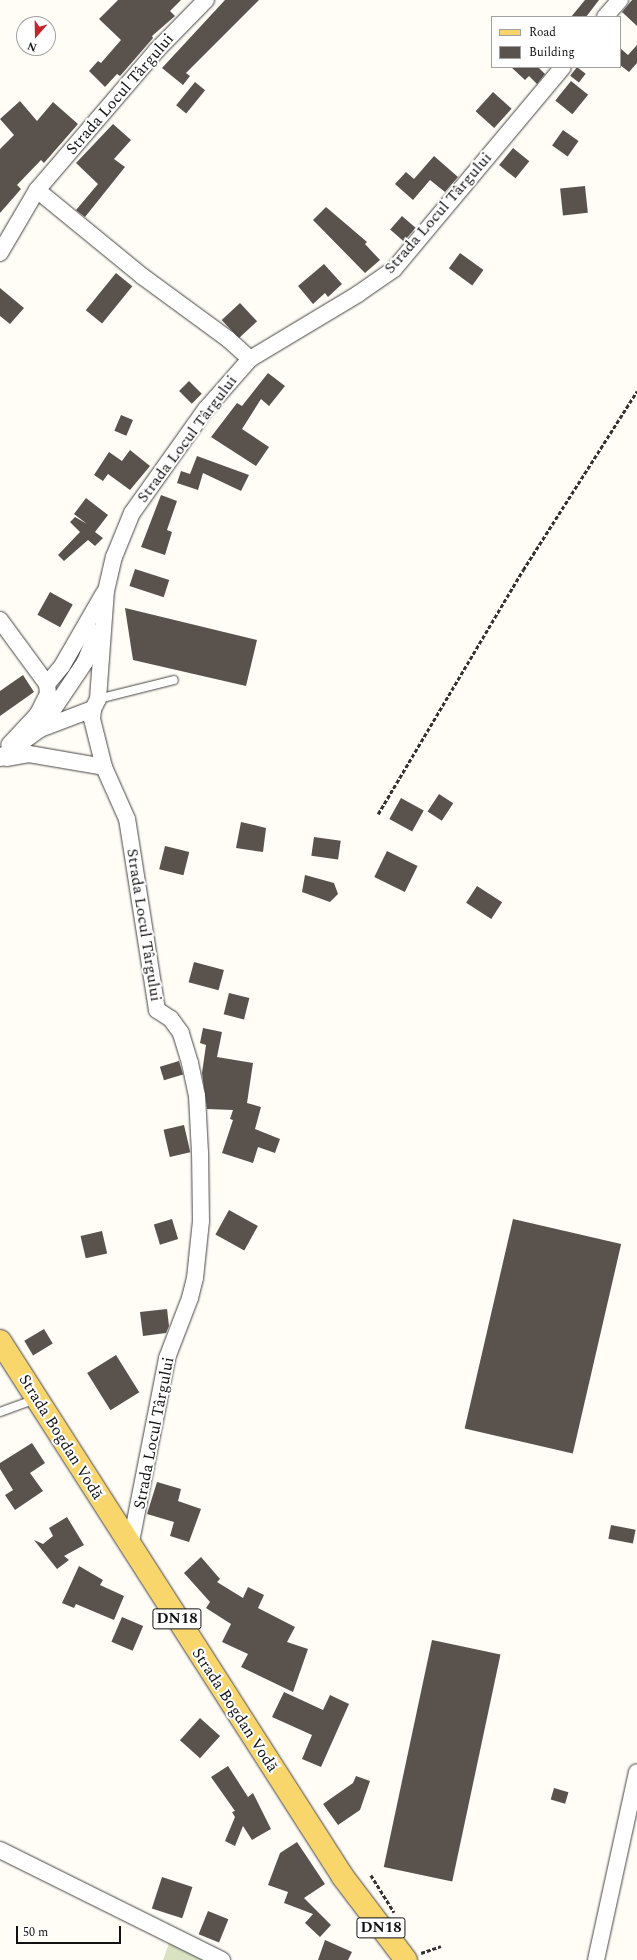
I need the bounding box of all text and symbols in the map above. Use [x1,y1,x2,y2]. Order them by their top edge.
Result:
north arrow [16,16,56,56]
legend [491,16,621,68]
text: Road [529,23,556,42]
street label: Strada Locul Târgului [62,29,178,159]
text: N [25,37,39,56]
text: Building [529,43,575,62]
street label: Strada Locul Târgului [380,148,496,278]
street label: Strada Locul Târgului [133,372,241,506]
street label: Strada Locul Târgului [122,847,166,1003]
street label: Strada Locul Târgului [130,1355,178,1511]
street label: Strada Bogdan Vodă [15,1371,107,1503]
road number: DN18 [152,1606,202,1632]
street label: Strada Bogdan Vodă [188,1644,282,1776]
road number: DN18 [356,1915,406,1941]
scale bar [18,1918,123,1944]
text: 50 m [23,1923,48,1942]

